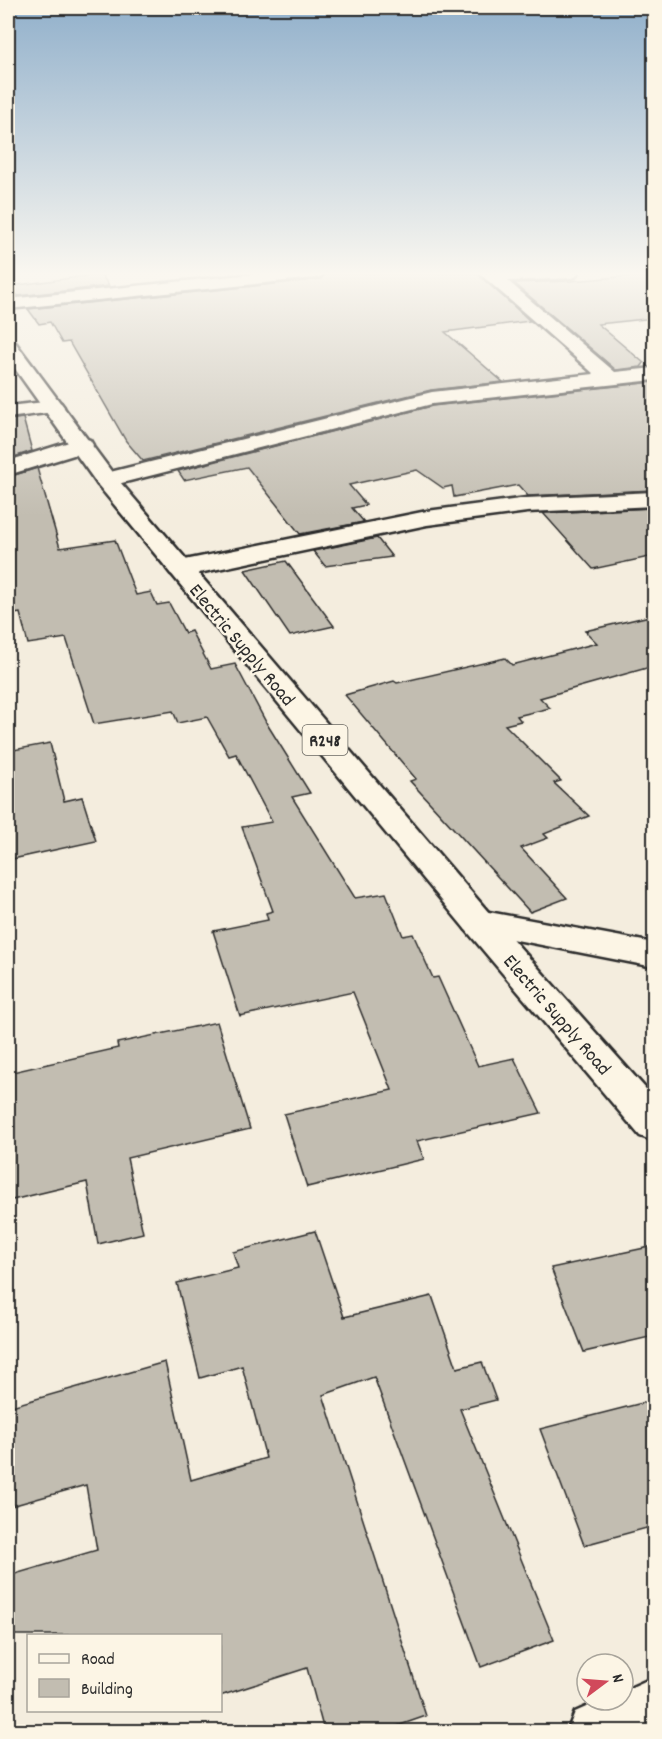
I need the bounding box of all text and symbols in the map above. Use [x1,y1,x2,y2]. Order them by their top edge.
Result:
street label: Electric Supply Road [181,579,300,713]
road number: R248 [302,725,348,755]
street label: Electric Supply Road [495,949,616,1083]
legend [27,1634,222,1712]
text: Road [81,1648,115,1673]
north arrow [575,1652,635,1712]
text: N [605,1672,629,1686]
text: Building [81,1678,133,1703]

